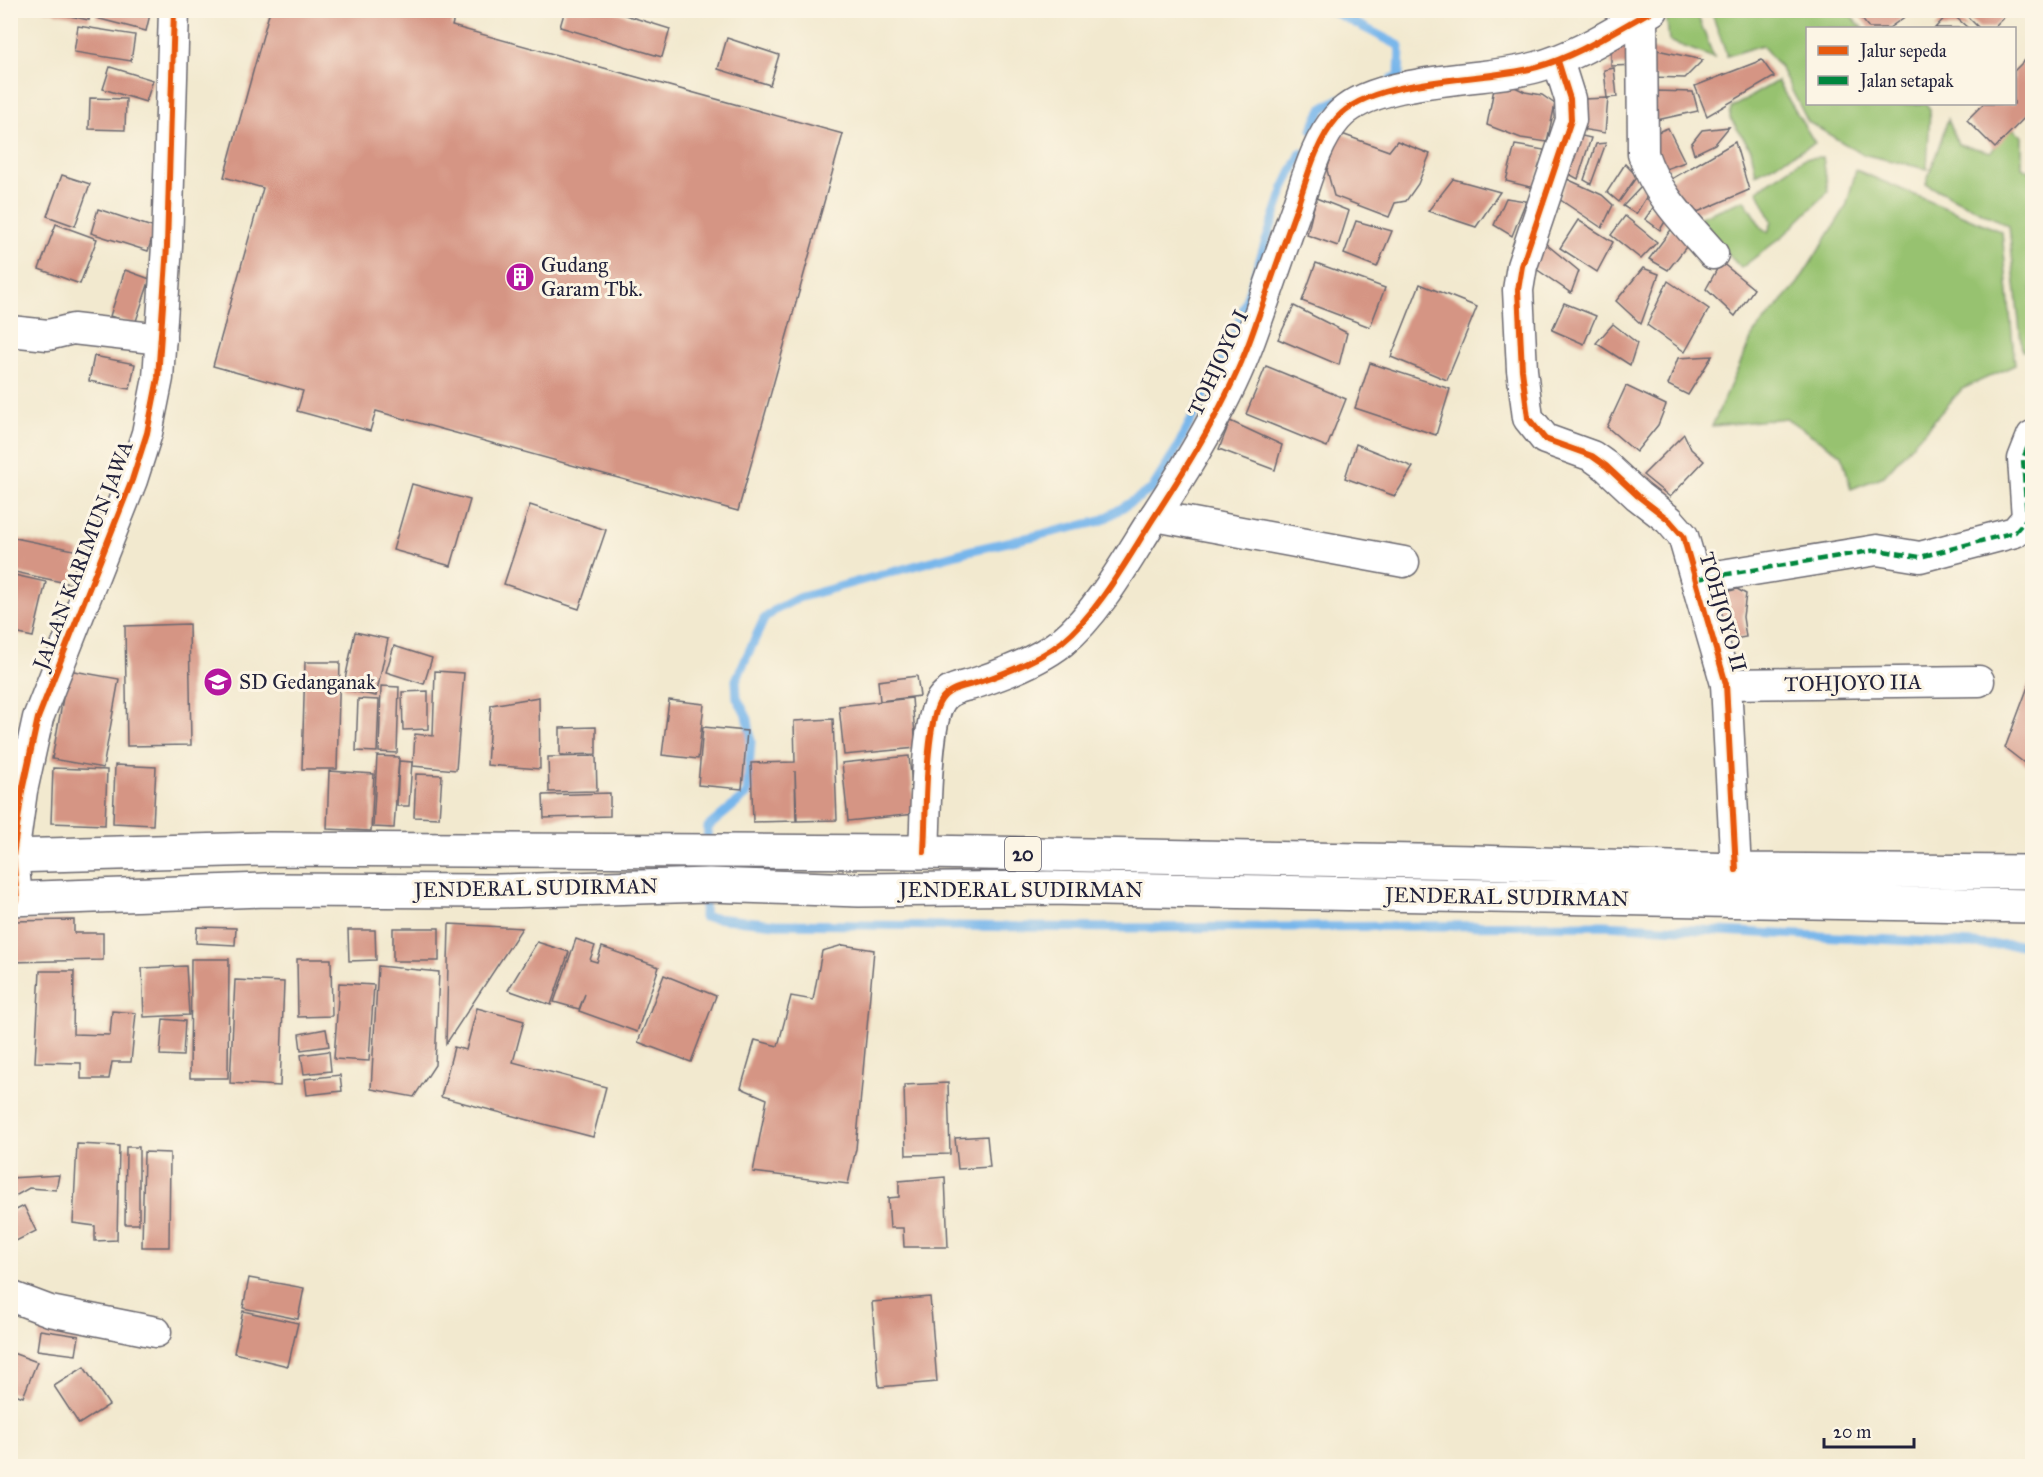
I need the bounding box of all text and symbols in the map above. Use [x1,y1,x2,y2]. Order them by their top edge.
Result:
legend [1806,27,2016,105]
text: Jalur sepeda [1858,40,1947,63]
text: Jalan setapak [1858,70,1954,93]
place label: Gudang Garam Tbk. [541,252,643,302]
building icon: Gudang Garam Tbk. [504,261,536,293]
street label: TOHJOYO I [1182,306,1254,420]
street label: JALAN KARIMUN JAWA [27,437,139,675]
street label: TOHJOYO II [1693,549,1753,675]
school or university icon: SD Gedanganak [202,666,234,698]
place label: SD Gedanganak [239,669,376,695]
street label: TOHJOYO IIA [1784,669,1922,697]
road number: 20 [1005,837,1041,871]
street label: JENDERAL SUDIRMAN [412,873,658,903]
street label: JENDERAL SUDIRMAN [897,877,1143,903]
street label: JENDERAL SUDIRMAN [1383,882,1629,912]
scale bar [1824,1411,1914,1449]
text: 20 m [1833,1421,1871,1443]

